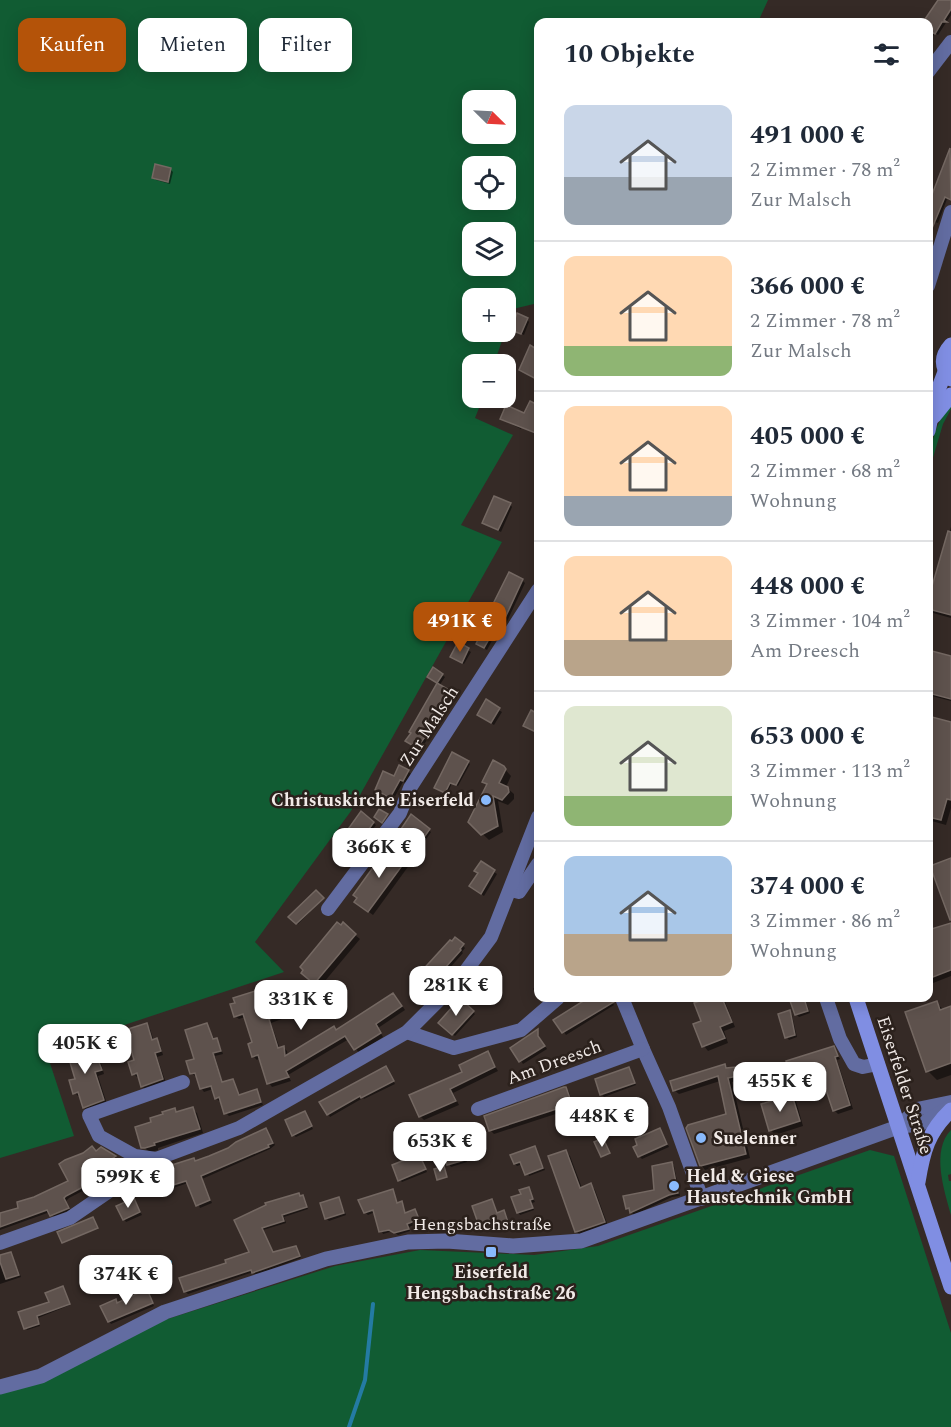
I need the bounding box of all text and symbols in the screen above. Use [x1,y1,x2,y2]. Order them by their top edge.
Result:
chip: Kaufen [18,18,126,72]
chip: Mieten [138,18,247,72]
chip: Filter [259,18,352,72]
text: 10 Objekte [564,34,695,74]
icon: filters [870,38,903,71]
north arrow [462,90,516,144]
map controls [462,90,516,408]
text: 491 000 € [750,115,865,155]
icon: home [612,129,684,201]
text: 2 Zimmer · 78 m² [750,155,900,185]
button: locate [462,156,516,210]
text: Zur Malsch [750,185,852,215]
button: layers [462,222,516,276]
text: 366 000 € [750,266,865,306]
icon: home [612,280,684,352]
button: + [462,288,516,342]
text: 2 Zimmer · 78 m² [750,306,900,336]
text: Zur Malsch [750,336,852,366]
button: − [462,354,516,408]
text: 405 000 € [750,416,865,456]
icon: home [612,430,684,502]
text: 2 Zimmer · 68 m² [750,456,900,486]
text: Wohnung [750,486,837,516]
text: 448 000 € [750,566,865,606]
icon: home [612,580,684,652]
pin: 491K € [411,602,509,653]
text: 491K € [427,606,493,636]
text: 3 Zimmer · 104 m² [750,606,910,636]
text: Am Dreesch [750,636,860,666]
street label: Zur Malsch [393,681,466,772]
text: 653 000 € [750,716,865,756]
icon: home [612,730,684,802]
text: 3 Zimmer · 113 m² [750,756,910,786]
text: Wohnung [750,786,837,816]
place label: Christuskirche Eiserfeld [271,787,474,814]
marker: Christuskirche Eiserfeld [479,793,493,807]
pin: 366K € [330,828,428,879]
text: 366K € [346,832,412,862]
text: 374 000 € [750,866,865,906]
icon: home [612,880,684,952]
text: 3 Zimmer · 86 m² [750,906,900,936]
text: Wohnung [750,936,837,966]
pin: 281K € [407,966,505,1017]
text: 281K € [423,970,489,1000]
pin: 331K € [252,980,350,1031]
text: 331K € [268,984,334,1014]
street label: Eiserfelder Straße [869,1013,940,1158]
pin: 405K € [36,1024,134,1075]
text: 405K € [52,1028,118,1058]
street label: Am Dreesch [503,1033,605,1092]
pin: 455K € [731,1062,829,1113]
text: 455K € [747,1066,813,1096]
pin: 448K € [553,1097,651,1148]
text: 448K € [569,1101,635,1131]
pin: 653K € [391,1122,489,1173]
place label: Suelenner [713,1125,797,1152]
text: 653K € [407,1126,473,1156]
marker: Suelenner [694,1131,708,1145]
pin: 599K € [79,1158,177,1209]
text: 599K € [95,1162,161,1192]
place label: Held & Giese Haustechnik GmbH [686,1163,852,1211]
marker: Held & Giese Haustechnik GmbH [667,1179,681,1193]
street label: Hengsbachstraße [413,1211,551,1238]
marker: Eiserfeld Hengsbachstraße 26 [484,1245,498,1259]
pin: 374K € [77,1255,175,1306]
text: 374K € [93,1259,159,1289]
place label: Eiserfeld Hengsbachstraße 26 [406,1259,576,1307]

